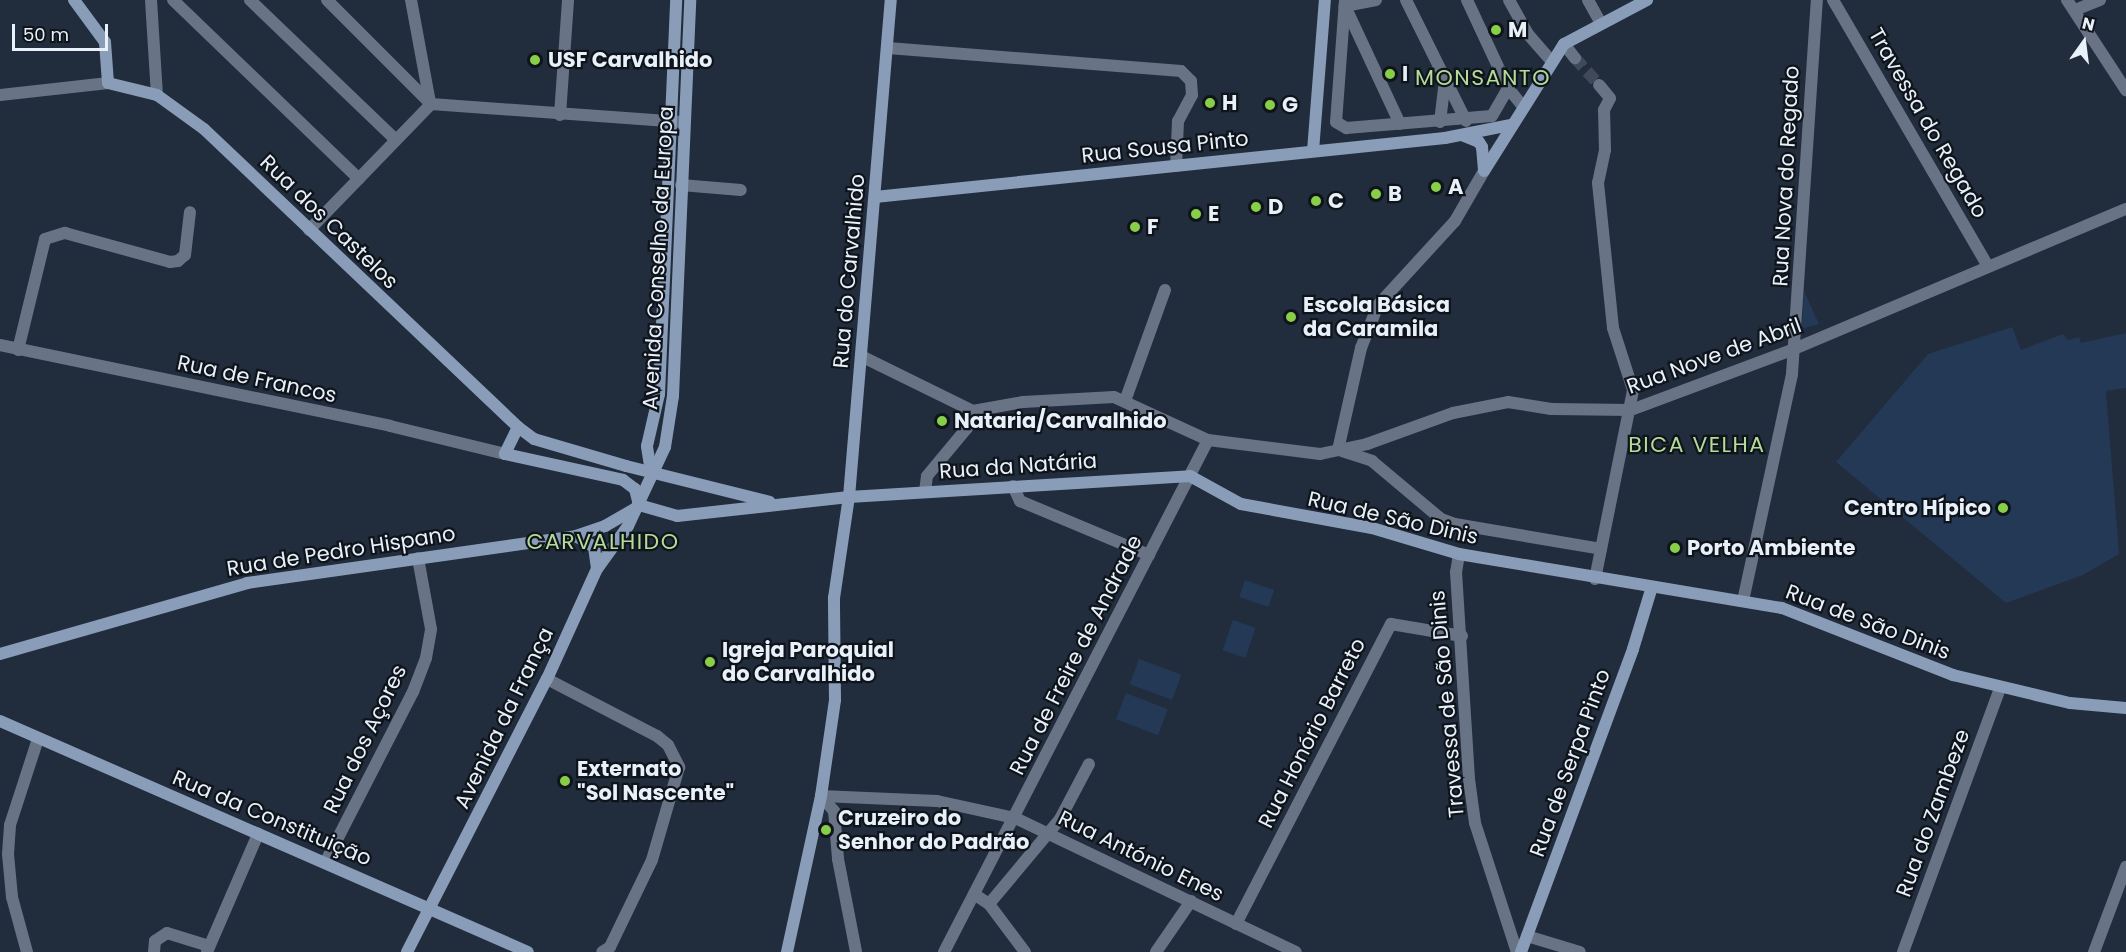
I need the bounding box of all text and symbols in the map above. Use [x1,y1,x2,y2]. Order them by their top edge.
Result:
text: N [2080,11,2097,37]
scale bar [15,12,111,50]
north arrow [2054,12,2114,72]
place label: M [1508,17,1527,43]
text: 50 m [23,22,69,47]
marker: M [1489,23,1503,37]
street label: Travessa do Regado [1863,24,1993,222]
place label: USF Carvalhido [548,47,712,73]
marker: USF Carvalhido [526,51,544,69]
place label: I [1402,61,1408,87]
district label: MONSANTO [1415,65,1551,91]
street label: Rua Nova do Regado [1768,65,1804,287]
marker: I [1383,67,1397,81]
place label: H [1222,90,1237,116]
place label: G [1282,92,1298,118]
marker: H [1203,96,1217,110]
marker: G [1263,98,1277,112]
street label: Avenida Conselho da Europa [637,105,679,411]
street label: Rua Sousa Pinto [1080,126,1250,168]
street label: Rua dos Castelos [255,150,403,294]
street label: Rua do Carvalhido [828,173,870,369]
place label: A [1448,174,1463,200]
marker: A [1429,180,1443,194]
place label: B [1388,181,1402,207]
marker: B [1369,187,1383,201]
place label: C [1328,188,1344,214]
place label: D [1268,194,1283,220]
marker: C [1309,194,1323,208]
marker: D [1249,200,1263,214]
place label: E [1208,201,1219,227]
marker: E [1189,207,1203,221]
place label: F [1147,214,1158,240]
marker: F [1128,220,1142,234]
place label: Escola Básica da Caramila [1303,292,1450,342]
marker: Escola Básica da Caramila [1284,310,1298,324]
street label: Rua Nove de Abril [1623,313,1805,399]
street label: Rua de Francos [175,350,339,408]
place label: Nataria/Carvalhido [954,408,1167,434]
marker: Nataria/Carvalhido [935,414,949,428]
district label: BICA VELHA [1628,432,1766,458]
street label: Rua da Natária [938,448,1098,484]
street label: Rua de São Dinis [1305,486,1481,550]
place label: Centro Hípico [1844,495,1991,521]
marker: Centro Hípico [1996,501,2010,515]
street label: Rua de Pedro Hispano [225,520,457,582]
district label: CARVALHIDO [527,529,679,555]
street label: Rua de Freire de Andrade [1004,531,1148,779]
place label: Porto Ambiente [1687,535,1856,561]
marker: Porto Ambiente [1668,541,1682,555]
street label: Rua de São Dinis [1782,579,1954,665]
street label: Travessa de São Dinis [1425,589,1469,819]
street label: Avenida da França [449,623,559,813]
street label: Rua Honório Barreto [1253,634,1371,832]
place label: Igreja Paroquial do Carvalhido [722,637,894,687]
marker: Igreja Paroquial do Carvalhido [703,655,717,669]
street label: Rua dos Açores [318,661,412,817]
street label: Rua de Serpa Pinto [1524,666,1616,860]
street label: Rua do Zambeze [1891,726,1975,900]
place label: Externato "Sol Nascente" [577,756,734,806]
street label: Rua da Constituição [169,765,375,871]
marker: Externato "Sol Nascente" [558,774,572,788]
place label: Cruzeiro do Senhor do Padrão [838,805,1029,855]
street label: Rua António Enes [1054,805,1228,907]
marker: Cruzeiro do Senhor do Padrão [819,823,833,837]

